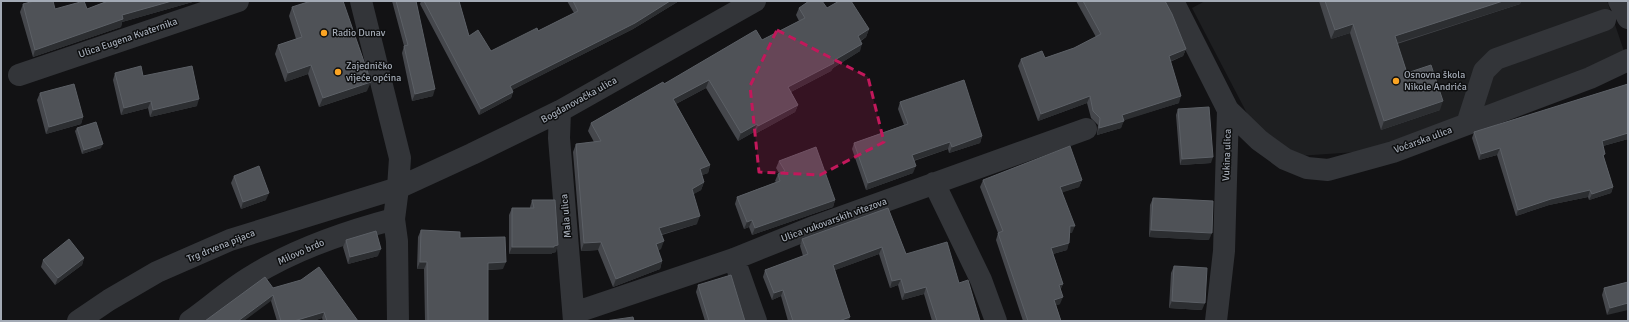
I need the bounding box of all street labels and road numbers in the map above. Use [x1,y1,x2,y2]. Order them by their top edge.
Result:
street label: Ulica Eugena Kvaternika [77,15,179,61]
street label: Bogdanovačka ulica [539,74,619,126]
street label: Voćarska ulica [1392,124,1454,156]
street label: Vukina ulica [1220,129,1234,181]
street label: Mala ulica [558,193,574,239]
street label: Ulica vukovarskih vitezova [779,195,889,245]
street label: Trg drvena pijaca [185,227,257,265]
street label: Milovo brdo [276,236,326,268]

